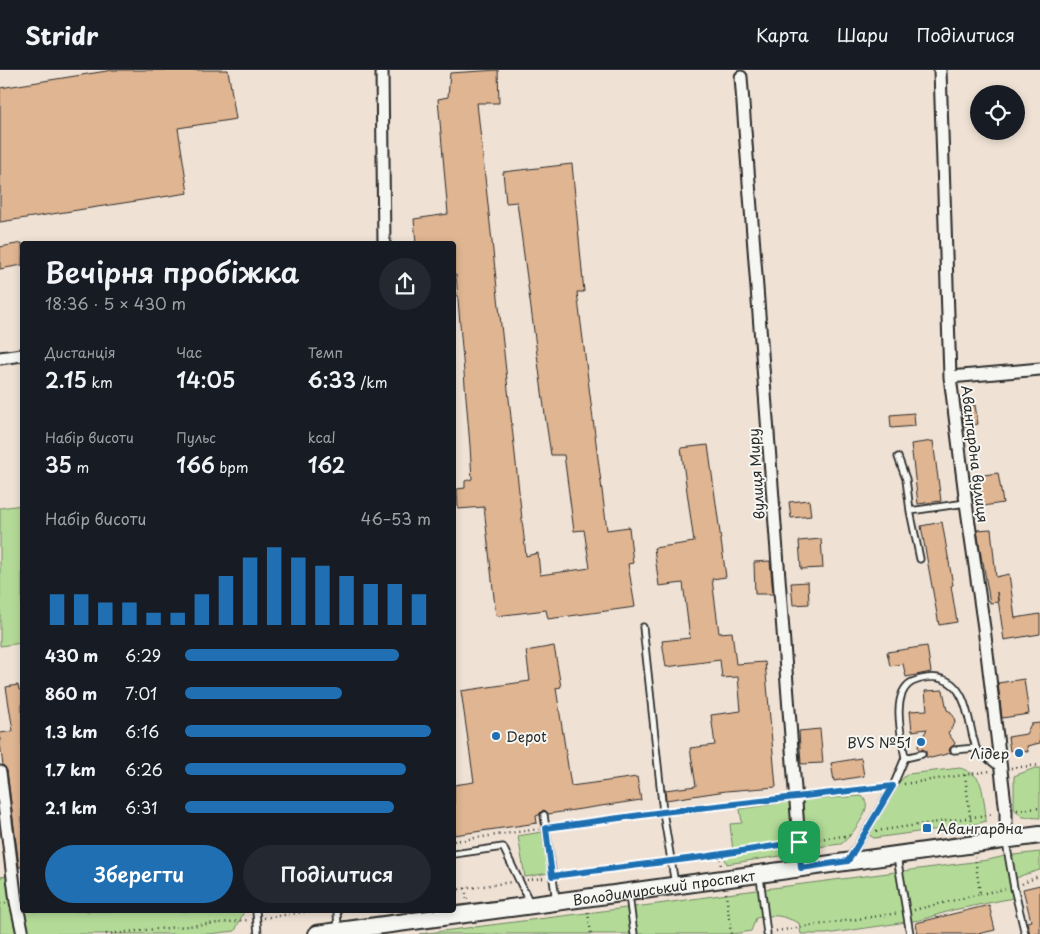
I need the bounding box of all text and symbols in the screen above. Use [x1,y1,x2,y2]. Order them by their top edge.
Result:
text: Stridr [25,17,98,53]
text: Карта [756,21,809,48]
text: Шари [837,21,889,48]
text: Поділитися [917,21,1015,48]
map controls [970,85,1025,140]
button: locate [970,85,1025,140]
text: Вечірня пробіжка [45,250,299,293]
button: share [379,258,431,310]
text: 18:36 · 5 × 430 m [45,291,186,315]
text: Дистанція [45,342,116,363]
text: Час [176,342,202,363]
text: Темп [308,342,343,363]
text: 2.15 [45,363,87,395]
text: 14:05 [176,363,235,395]
text: 6:33 [308,363,356,395]
text: km [87,372,113,393]
text: /km [356,372,387,393]
street label: Авангардна вулиця [956,384,994,524]
text: Набір висоти [45,427,134,448]
text: Пульс [176,427,216,448]
text: kcal [308,427,336,448]
street label: вулиця Миру [742,428,770,520]
text: 35 [45,448,72,480]
text: 166 [176,448,215,480]
text: 162 [308,448,345,480]
text: m [72,457,89,478]
text: bpm [215,457,248,478]
text: Набір висоти [45,506,146,530]
text: 46–53 m [361,506,431,530]
text: 430 m [45,643,98,667]
text: 6:29 [125,643,161,667]
text: 860 m [45,681,97,705]
text: 7:01 [125,681,157,705]
text: 1.3 km [45,719,97,743]
text: 6:16 [125,719,159,743]
place label: Depot [506,726,547,747]
marker: Depot [490,730,502,742]
place label: BVS №51 [847,732,911,753]
marker: BVS №51 [915,736,927,748]
place label: Лідер [970,743,1009,764]
marker: Лідер [1013,747,1025,759]
text: 1.7 km [45,757,96,781]
text: 6:26 [125,757,163,781]
text: 2.1 km [45,795,97,819]
text: 6:31 [125,795,158,819]
place label: Авангардна [937,818,1023,839]
pin [778,821,820,863]
marker: Авангардна [921,822,933,834]
icon: arrive [785,828,813,856]
button: Зберегти [45,845,233,903]
button: Поділитися [243,845,431,903]
street label: Володимирський проспект [571,864,756,910]

